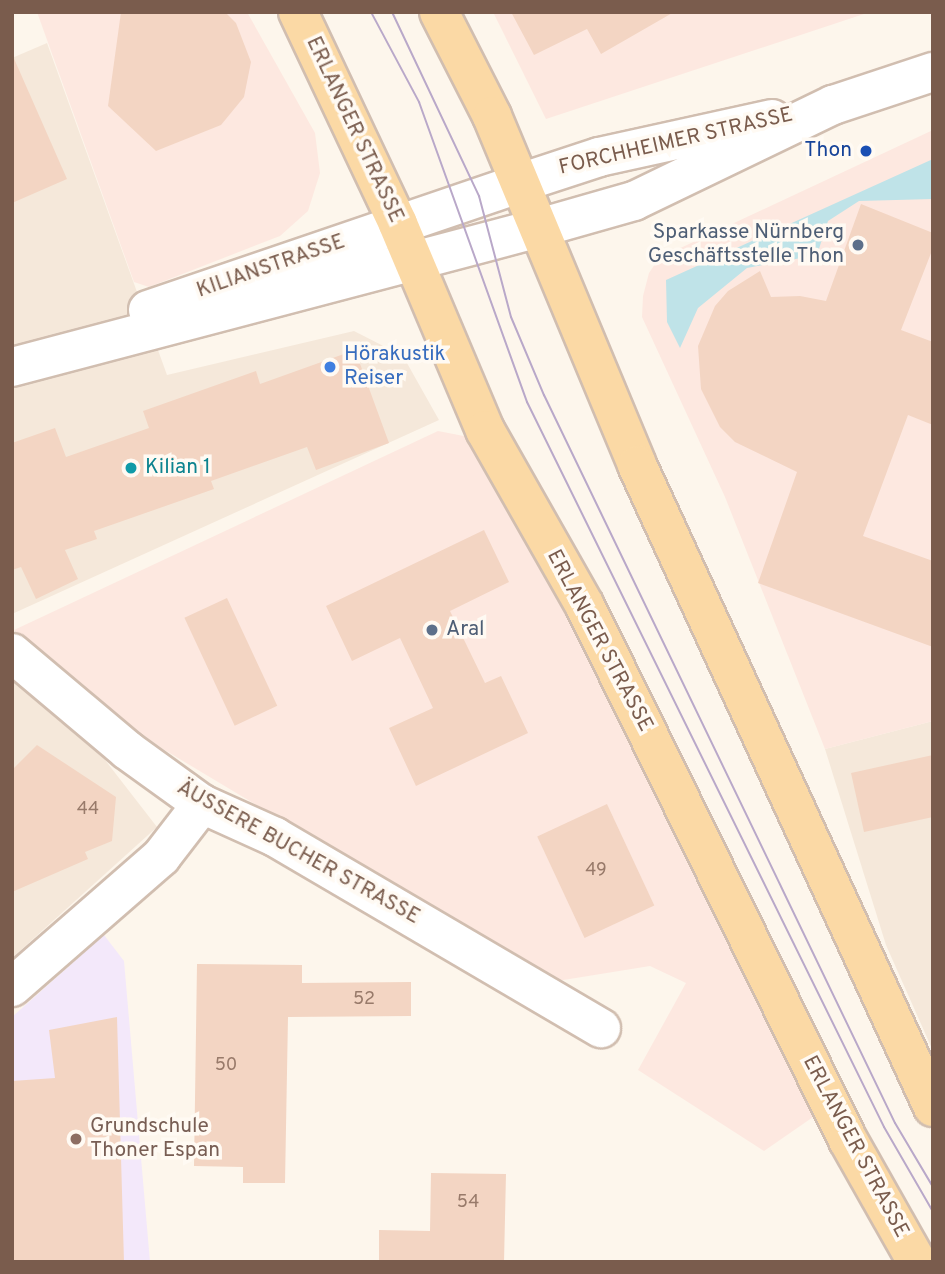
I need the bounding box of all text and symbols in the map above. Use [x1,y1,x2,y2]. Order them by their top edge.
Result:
street label: ERLANGER STRASSE [300,33,408,227]
street label: FORCHHEIMER STRASSE [557,103,795,181]
place label: Thon [804,138,852,164]
marker: Thon [858,143,874,159]
place label: Sparkasse Nürnberg Geschäftsstelle Thon [647,220,844,270]
street label: KILIANSTRASSE [194,230,348,304]
marker: Sparkasse Nürnberg Geschäftsstelle Thon [850,237,866,253]
place label: Hörakustik Reiser [344,342,446,392]
marker: Hörakustik Reiser [322,359,338,375]
place label: Kilian 1 [145,455,211,481]
marker: Kilian 1 [123,460,139,476]
street label: ERLANGER STRASSE [540,546,658,736]
place label: Aral [446,617,485,643]
marker: Aral [424,622,440,638]
street label: ÄUSSERE BUCHER STRASSE [172,776,424,930]
house number: 44 [77,799,99,821]
house number: 49 [585,860,607,882]
house number: 52 [353,989,375,1011]
street label: ERLANGER STRASSE [796,1052,914,1242]
house number: 50 [215,1055,237,1077]
place label: Grundschule Thoner Espan [90,1114,220,1164]
marker: Grundschule Thoner Espan [68,1131,84,1147]
house number: 54 [457,1192,479,1214]

